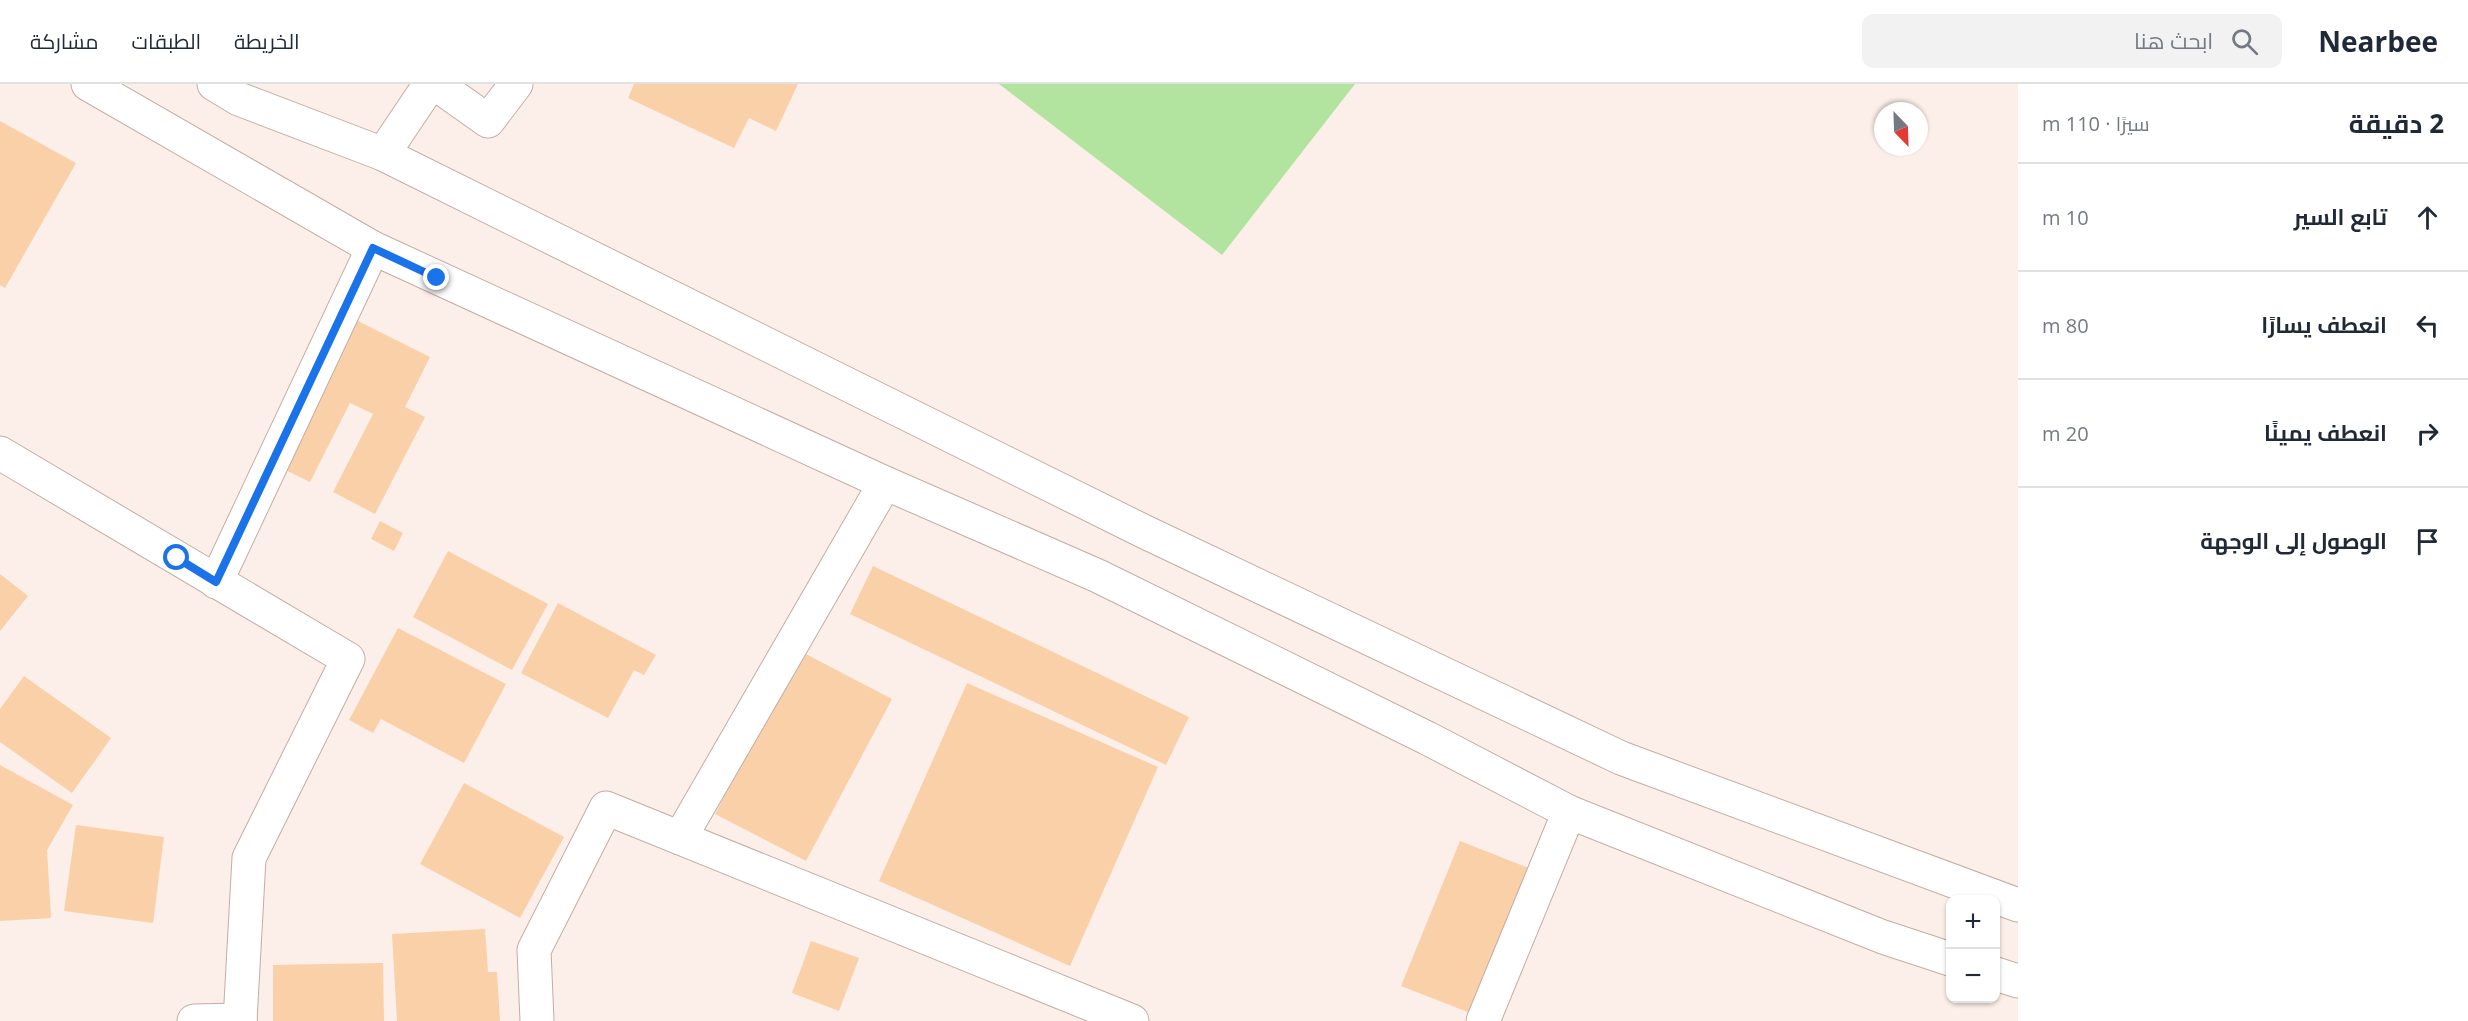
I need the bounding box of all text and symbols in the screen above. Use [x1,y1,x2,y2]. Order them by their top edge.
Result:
search box [1862,14,2282,68]
text: Nearbee [2318,22,2438,60]
text: ابحث هنا [2134,25,2213,55]
icon: search [2228,25,2261,58]
text: مشاركة [30,27,99,55]
text: الطبقات [132,27,201,55]
text: الخريطة [234,27,300,55]
north arrow [1874,102,1928,156]
text: 2 دقيقة [2349,105,2444,141]
text: سيرًا · 110 m [2042,110,2149,137]
text: تابع السير [2294,201,2387,231]
icon: ahead [2411,201,2444,234]
text: 10 m [2042,204,2089,231]
route end [423,264,449,290]
text: انعطف يسارًا [2261,309,2387,339]
icon: left [2411,309,2444,342]
text: 80 m [2042,312,2089,339]
text: انعطف يمينًا [2264,417,2387,447]
icon: right [2411,417,2444,450]
text: 20 m [2042,420,2089,447]
text: الوصول إلى الوجهة [2200,525,2387,555]
icon: arrive [2411,525,2444,558]
route start [163,544,189,570]
map controls [1946,895,2000,1003]
button: + [1946,895,2000,949]
button: − [1946,949,2000,1003]

